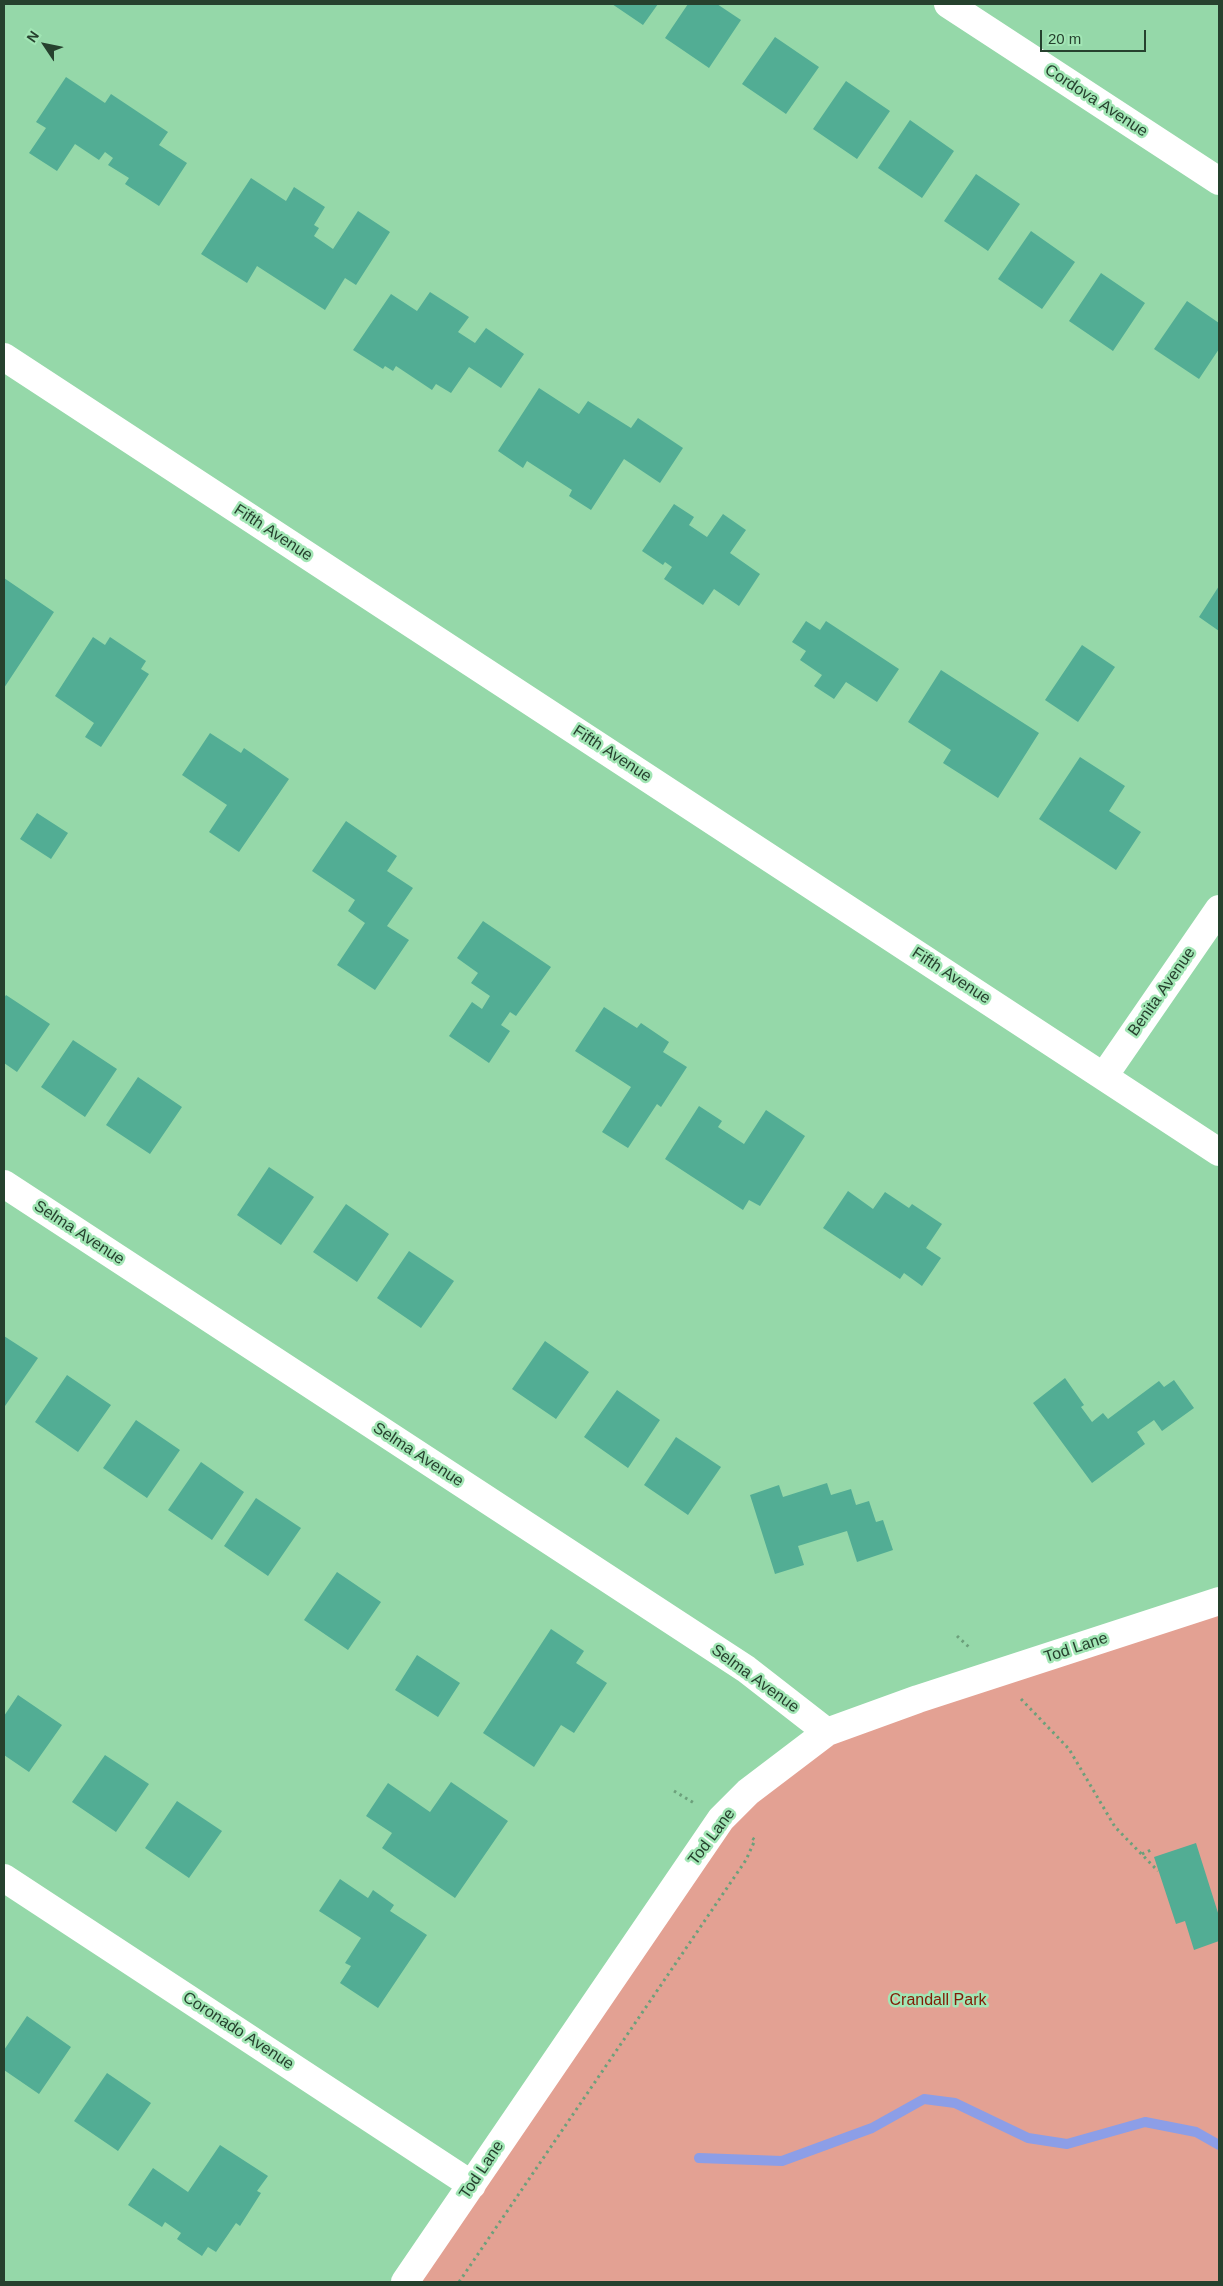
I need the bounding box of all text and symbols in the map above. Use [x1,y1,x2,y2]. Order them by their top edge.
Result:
north arrow [20,20,70,70]
scale bar [1043,20,1149,52]
text: N [23,28,42,45]
text: 20 m [1048,30,1081,47]
street label: Cordova Avenue [1041,61,1151,141]
street label: Fifth Avenue [230,501,316,565]
street label: Fifth Avenue [569,722,655,786]
street label: Fifth Avenue [908,944,994,1008]
street label: Benita Avenue [1124,944,1200,1040]
street label: Selma Avenue [30,1197,128,1269]
street label: Selma Avenue [369,1419,467,1491]
street label: Tod Lane [1042,1629,1110,1667]
street label: Selma Avenue [707,1641,803,1717]
street label: Tod Lane [685,1805,739,1869]
street label: Coronado Avenue [179,1988,297,2074]
park label: Crandall Park [890,1991,986,2011]
street label: Tod Lane [456,2137,508,2203]

